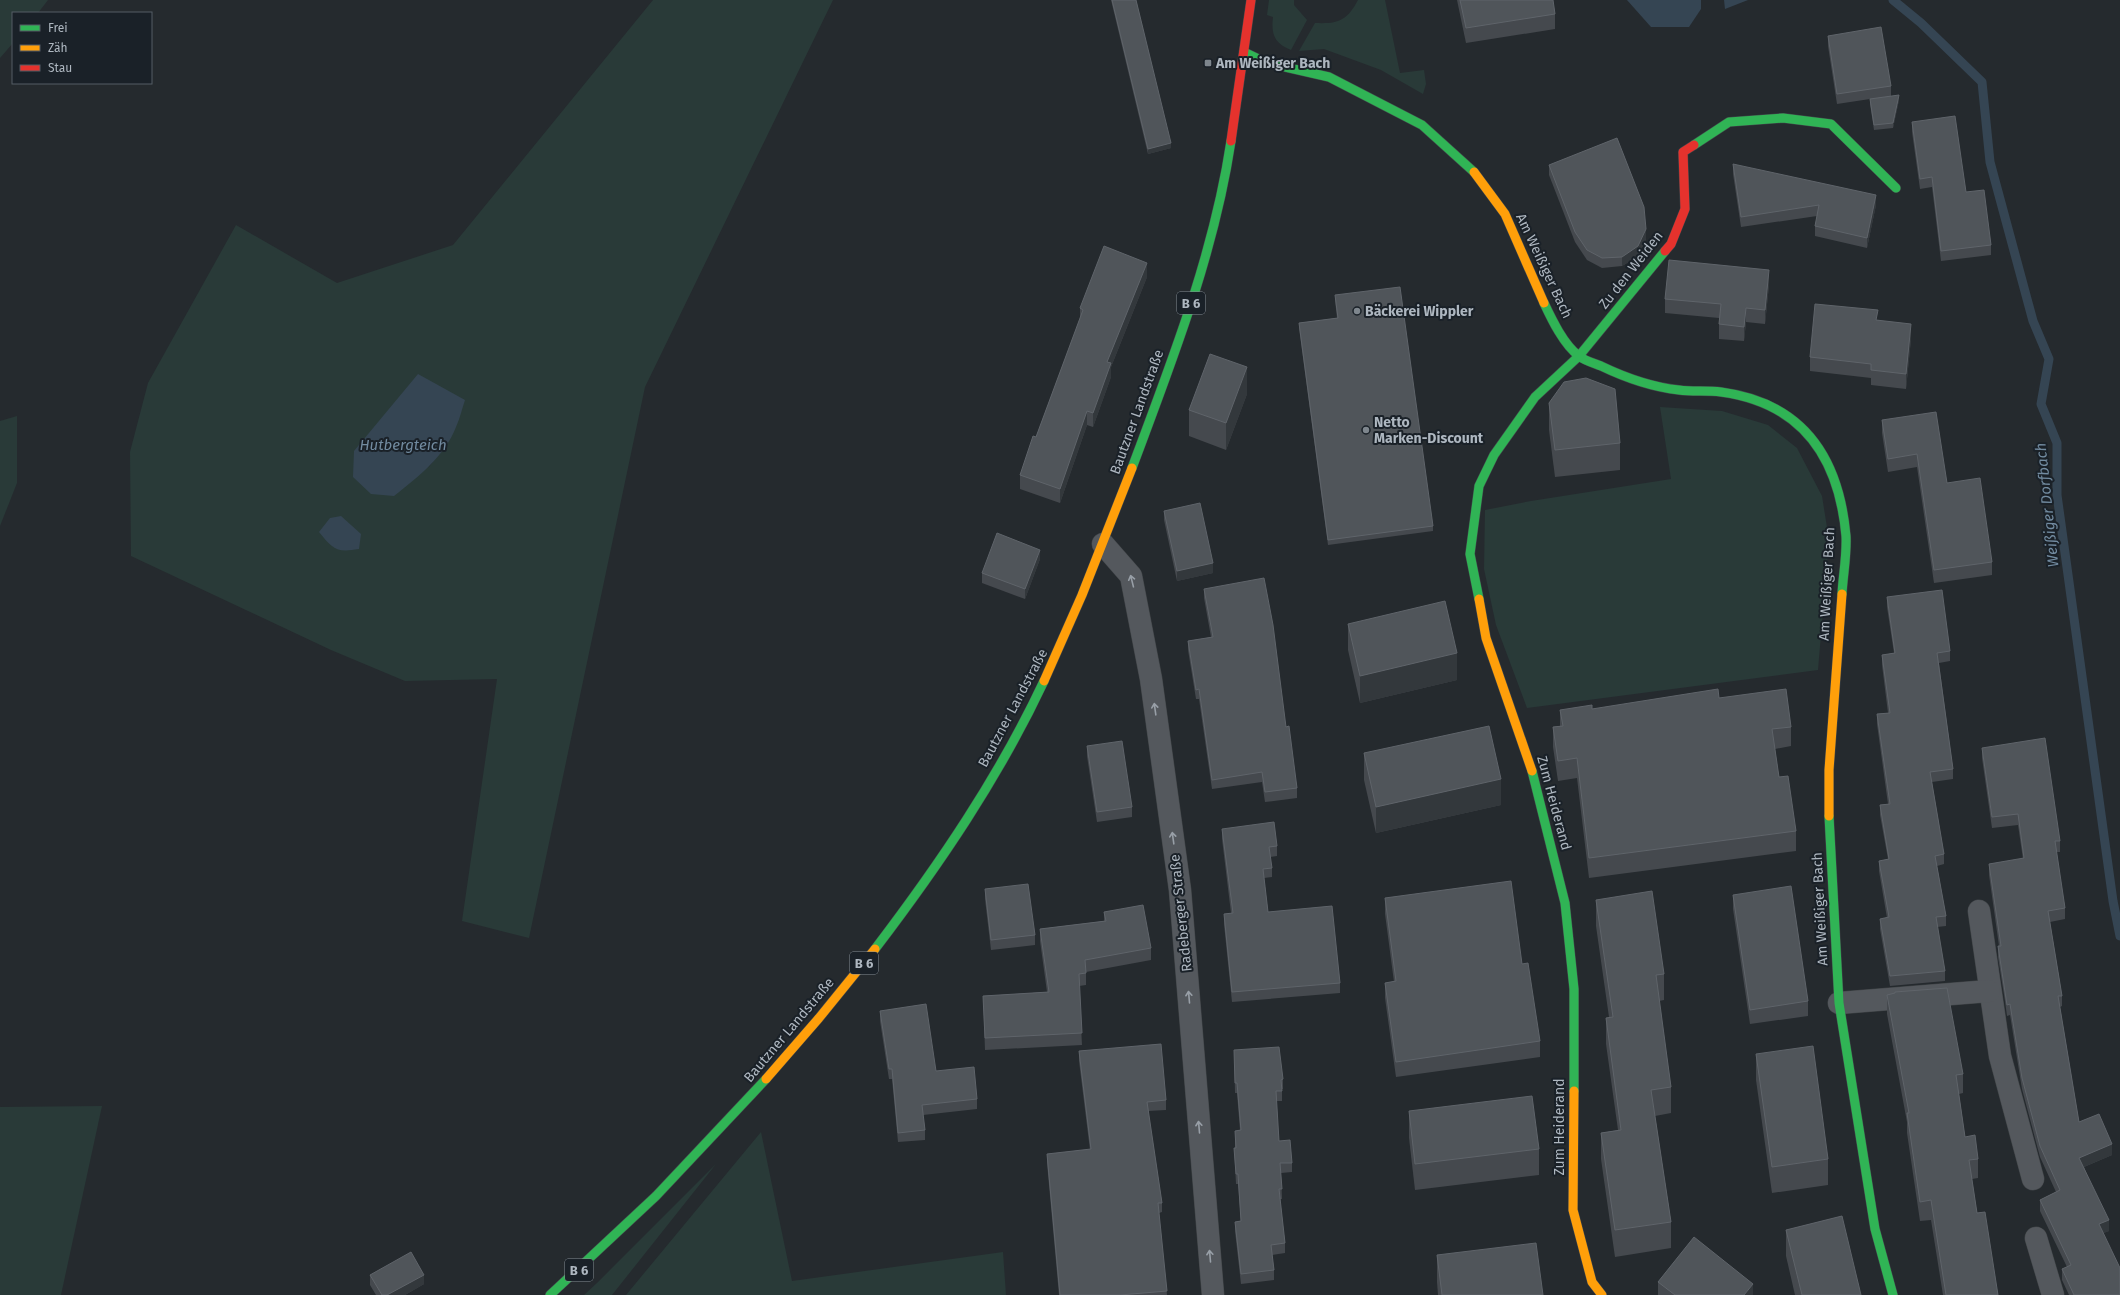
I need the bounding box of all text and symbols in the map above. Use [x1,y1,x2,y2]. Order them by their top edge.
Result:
legend [12,12,152,84]
text: Frei [48,21,68,35]
text: Zäh [48,41,68,55]
place label: Am Weißiger Bach [1215,55,1330,72]
marker: Am Weißiger Bach [1203,58,1213,68]
text: Stau [48,61,72,75]
street label: Am Weißiger Bach [1512,211,1576,321]
street label: Zu den Weiden [1595,228,1667,312]
road number: B 6 [1177,292,1205,314]
place label: Bäckerei Wippler [1365,303,1474,320]
marker: Bäckerei Wippler [1352,306,1362,316]
street label: Bautzner Landstraße [1107,347,1167,477]
place label: Netto Marken-Discount [1374,414,1484,447]
marker: Netto Marken-Discount [1361,425,1371,435]
water label: Hutbergteich [359,436,447,454]
water label: Weißiger Dorfbach [2032,442,2062,568]
street label: Am Weißiger Bach [1816,527,1838,641]
one-way arrow [1127,575,1135,588]
street label: Bautzner Landstraße [975,646,1051,770]
one-way arrow [1151,703,1159,716]
street label: Zum Heiderand [1533,754,1575,852]
one-way arrow [1169,832,1177,845]
street label: Am Weißiger Bach [1809,852,1831,966]
street label: Radeberger Straße [1166,853,1196,973]
road number: B 6 [850,952,878,974]
street label: Bautzner Landstraße [740,974,838,1086]
one-way arrow [1185,991,1192,1004]
street label: Zum Heiderand [1551,1078,1568,1176]
one-way arrow [1196,1121,1203,1134]
one-way arrow [1206,1250,1213,1263]
road number: B 6 [565,1259,593,1281]

